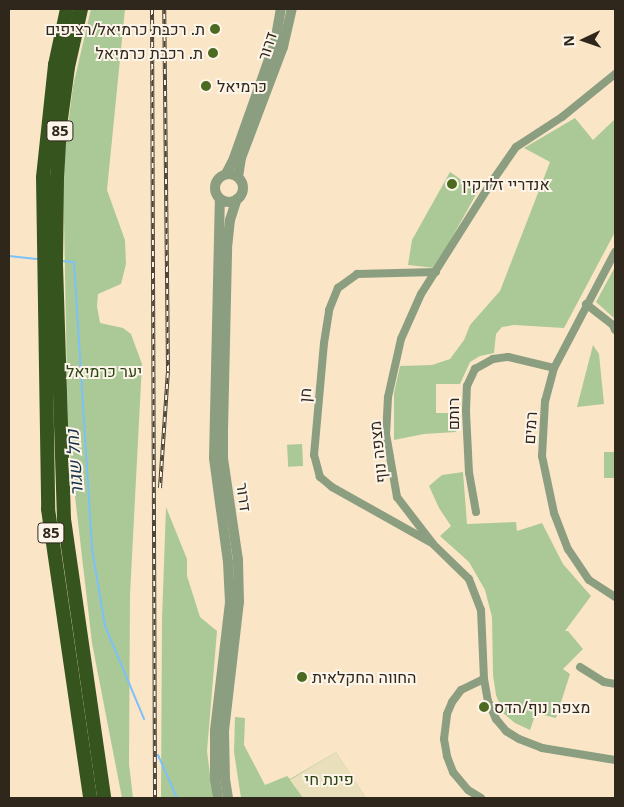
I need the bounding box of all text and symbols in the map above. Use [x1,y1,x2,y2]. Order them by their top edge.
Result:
north arrow [559,15,609,65]
place label: ת. רכבת כרמיאל/רציפים [45,19,205,39]
marker: ת. רכבת כרמיאל/רציפים [209,23,221,35]
street label: דרור [253,29,281,63]
text: N [559,35,578,47]
place label: ת. רכבת כרמיאל [96,43,203,63]
marker: ת. רכבת כרמיאל [207,47,219,59]
place label: כרמיאל [217,76,267,96]
marker: כרמיאל [199,79,213,93]
road number: 85 [46,118,74,144]
place label: אנדריי זלדקין [462,174,550,194]
marker: אנדריי זלדקין [446,178,458,190]
park label: יער כרמיאל [66,361,142,381]
street label: חן [295,387,315,403]
street label: רותם [443,398,463,430]
street label: רמים [519,411,541,445]
street label: מצפה נוף [365,420,391,484]
water label: נחל שגור [61,429,87,497]
street label: דרור [232,481,256,513]
road number: 85 [37,520,65,546]
place label: החווה החקלאית [312,667,416,687]
marker: החווה החקלאית [296,671,308,683]
place label: מצפה נוף/הדס [494,697,590,717]
marker: מצפה נוף/הדס [478,701,490,713]
park label: פינת חי [304,769,354,789]

